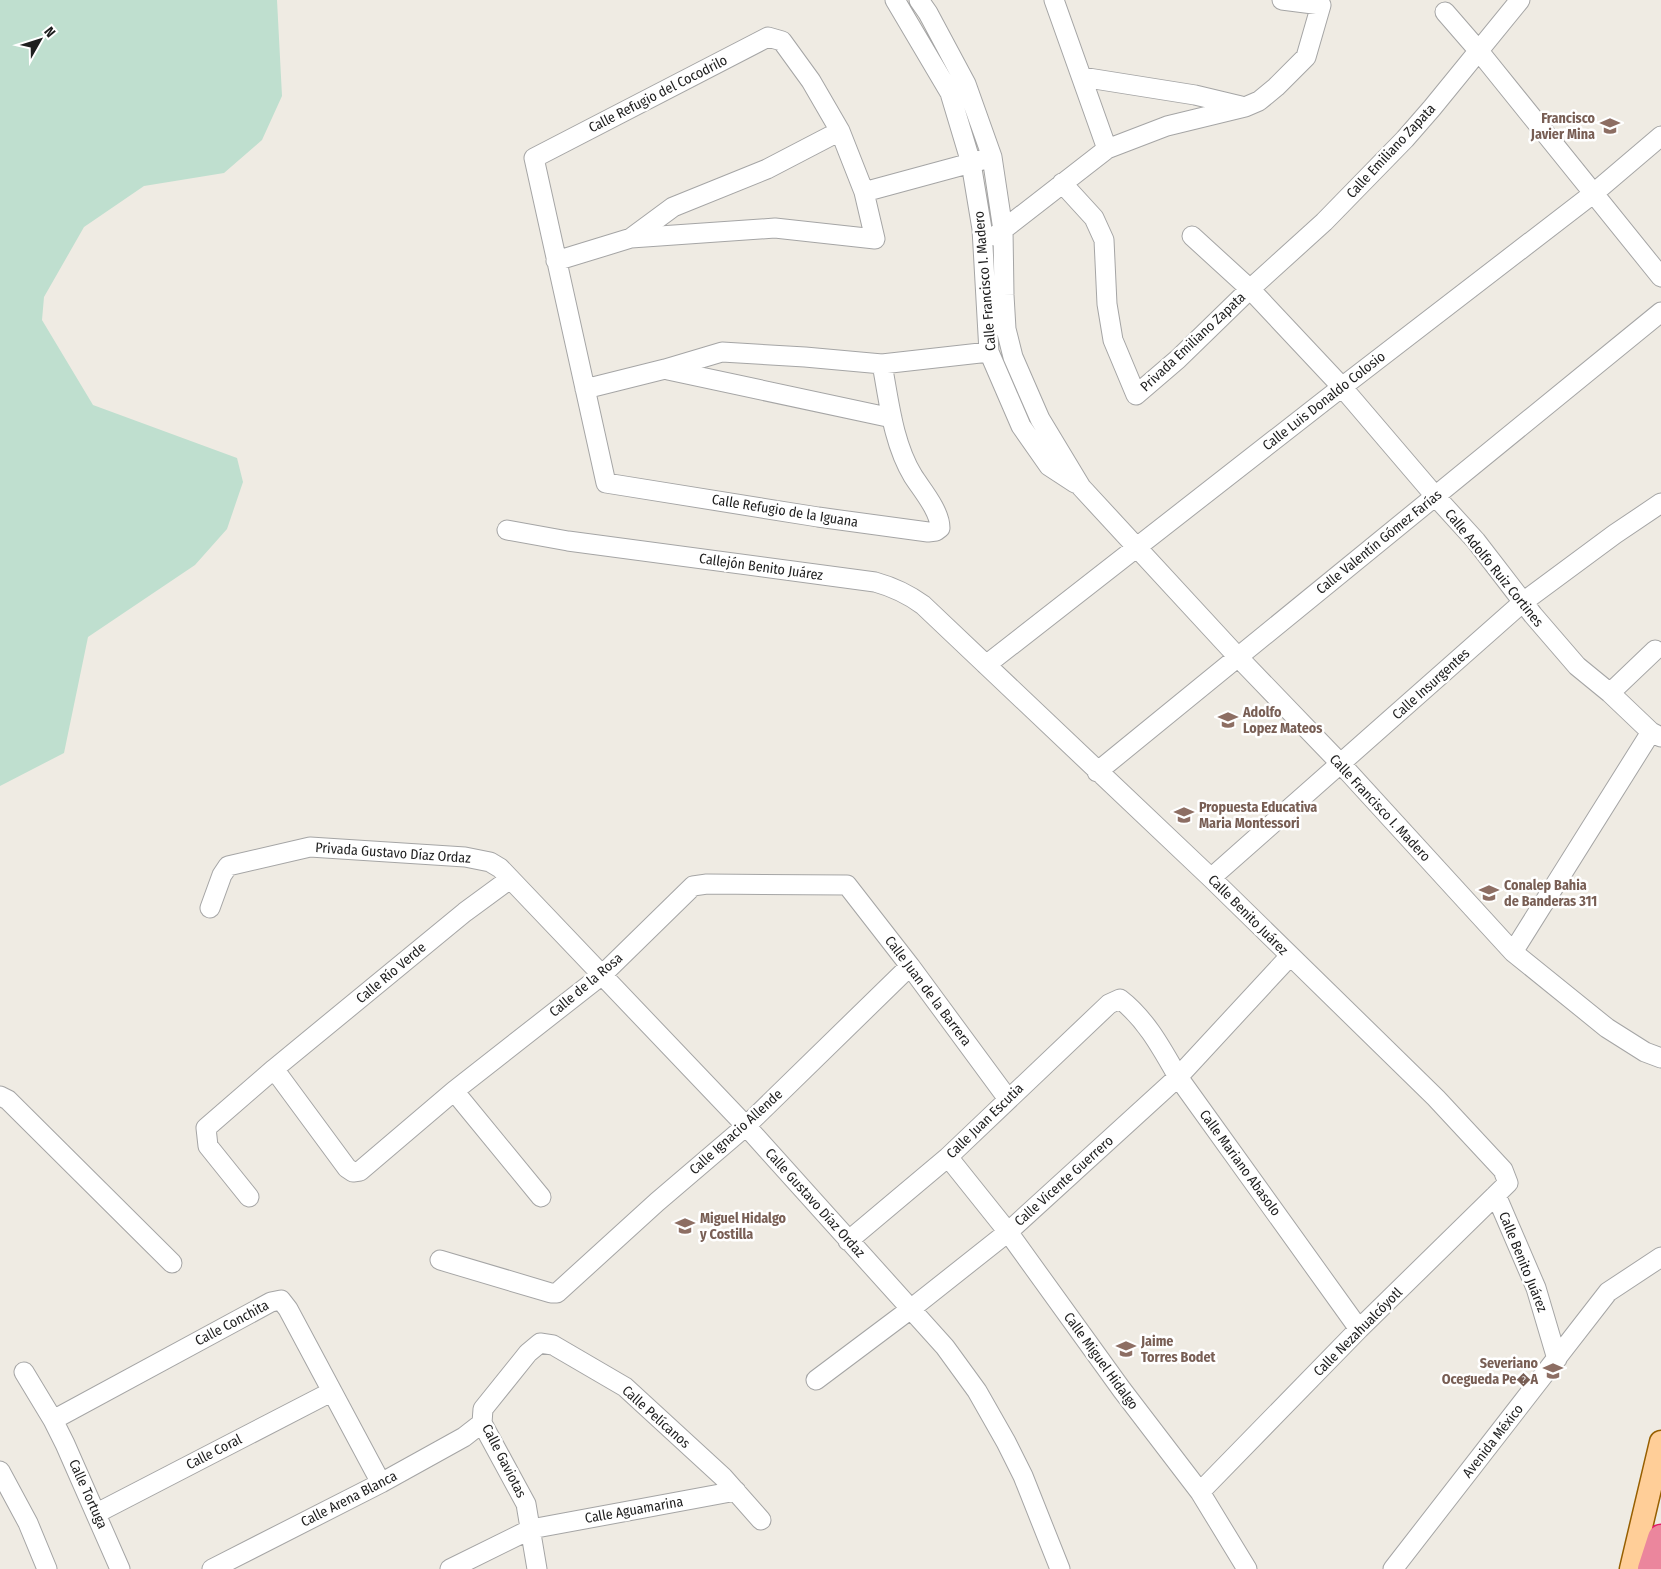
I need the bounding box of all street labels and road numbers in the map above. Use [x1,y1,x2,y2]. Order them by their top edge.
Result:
street label: Calle Refugio del Cocodrilo [586,52,730,136]
street label: Calle Emiliano Zapata [1343,100,1439,202]
street label: Calle Francisco I. Madero [970,210,1000,352]
street label: Privada Emiliano Zapata [1137,289,1249,395]
street label: Calle Luis Donaldo Colosio [1259,348,1389,454]
street label: Calle Valentín Gómez Farías [1313,486,1445,598]
street label: Calle Refugio de la Iguana [711,491,860,531]
street label: Calle Adolfo Ruiz Cortines [1441,506,1547,630]
street label: Callejón Benito Juárez [698,550,824,584]
street label: Calle Insurgentes [1389,645,1473,723]
street label: Calle Francisco I. Madero [1326,751,1434,865]
street label: Privada Gustavo Díaz Ordaz [315,839,472,867]
street label: Calle Benito Juárez [1204,871,1292,959]
street label: Calle Juan de la Barrera [881,933,975,1050]
street label: Calle Río Verde [353,939,429,1007]
street label: Calle de la Rosa [546,949,626,1021]
street label: Calle Juan Escutia [943,1080,1027,1162]
street label: Calle Ignacio Allende [686,1086,786,1178]
street label: Calle Mariano Abasolo [1196,1107,1284,1219]
street label: Calle Vicente Guerrero [1011,1132,1117,1230]
street label: Calle Gustavo Díaz Ordaz [761,1145,869,1261]
street label: Calle Benito Juárez [1495,1209,1551,1315]
street label: Calle Nezahualcóyotl [1310,1284,1406,1380]
street label: Calle Conchita [192,1296,272,1350]
street label: Calle Miguel Hidalgo [1060,1309,1142,1413]
street label: Calle Pelícanos [618,1382,694,1452]
street label: Avenida México [1459,1401,1527,1481]
street label: Calle Gaviotas [478,1421,530,1501]
street label: Calle Coral [183,1431,245,1473]
street label: Calle Tortuga [65,1457,111,1531]
street label: Calle Arena Blanca [298,1467,400,1531]
street label: Calle Aguamarina [584,1493,685,1527]

